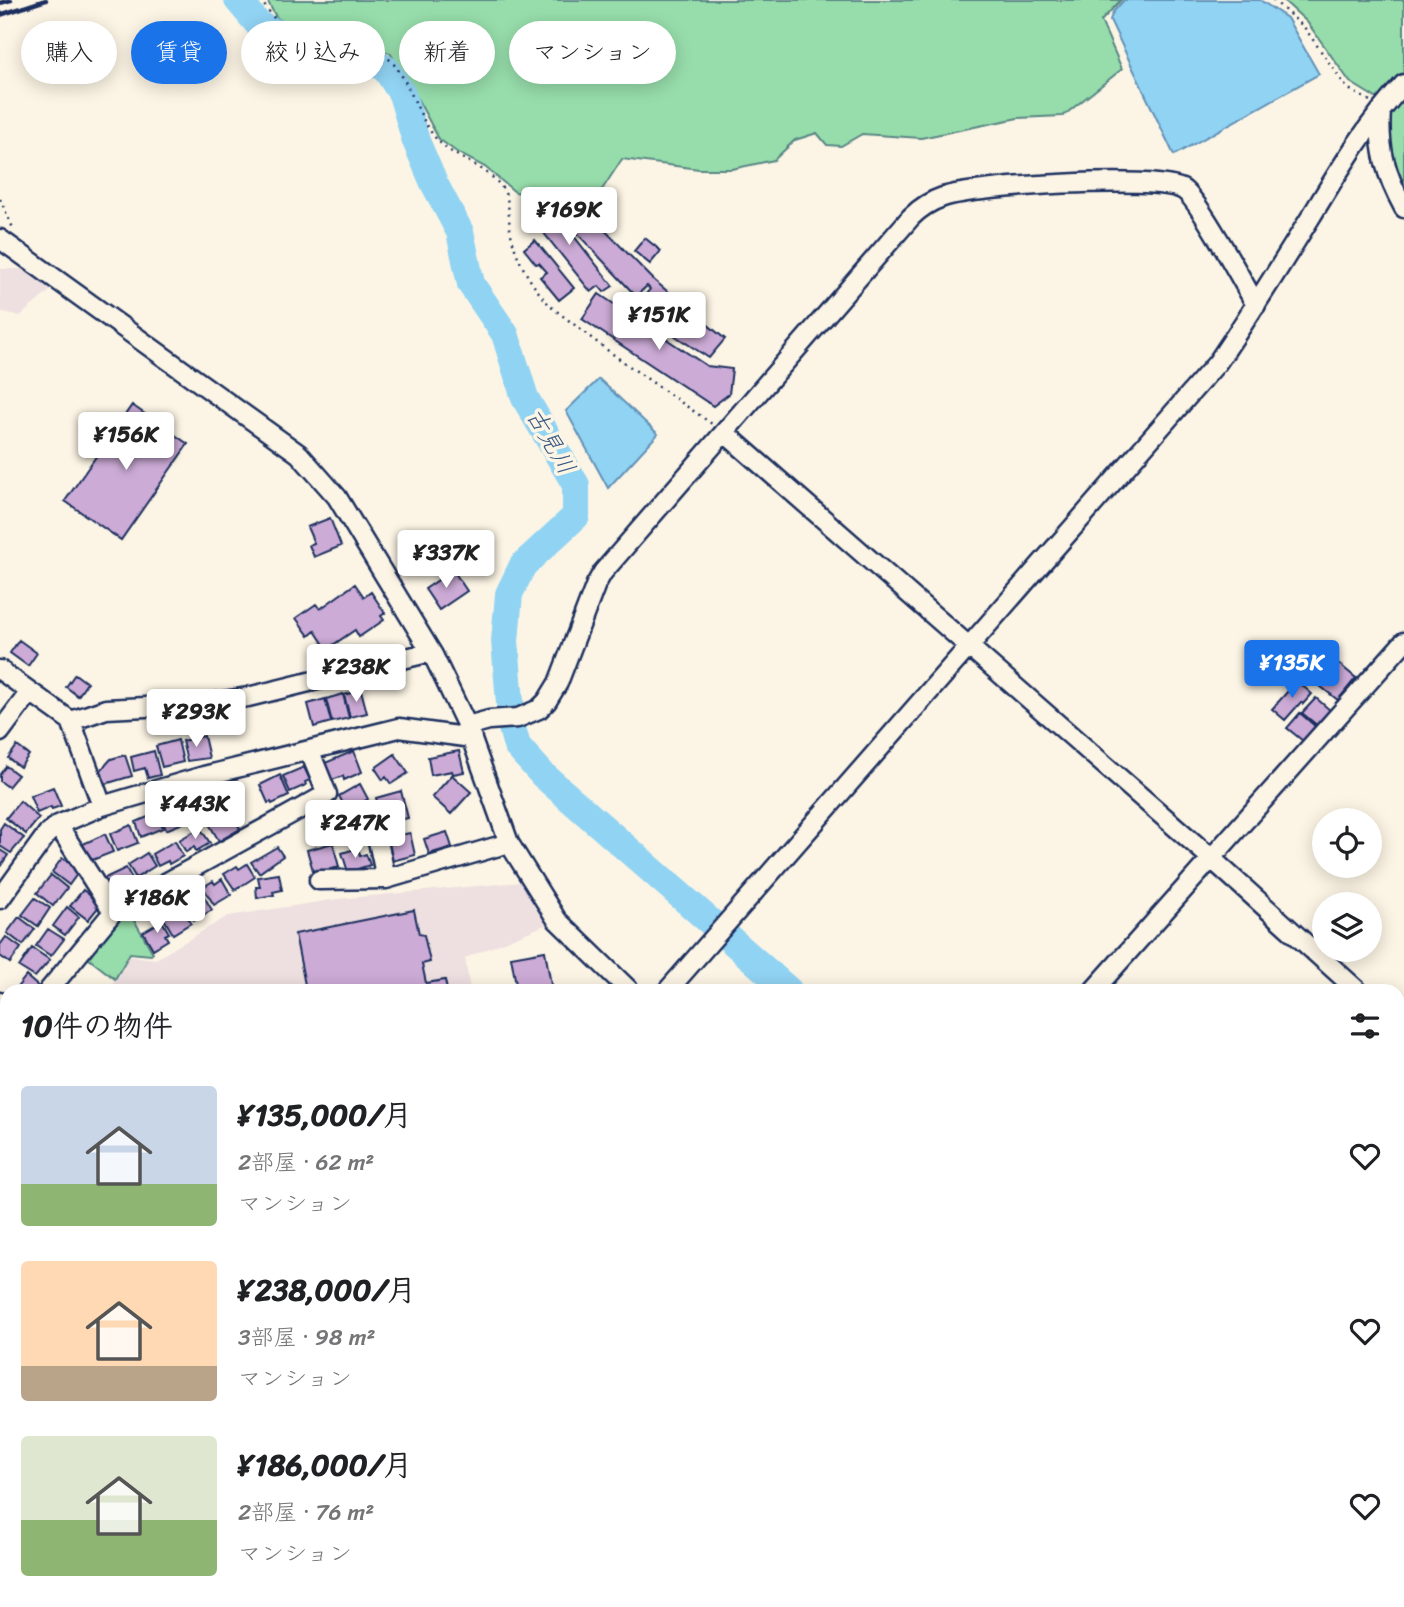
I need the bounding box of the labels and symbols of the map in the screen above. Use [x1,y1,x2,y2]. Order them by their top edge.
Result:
pin: ¥169K [520,188,618,247]
pin: ¥151K [610,292,708,352]
water label: 古見川 [515,399,587,483]
pin: ¥156K [77,412,175,472]
pin: ¥337K [397,530,495,590]
pin: ¥135K [1243,640,1341,700]
pin: ¥238K [307,644,405,704]
pin: ¥293K [147,690,245,749]
pin: ¥443K [146,782,244,841]
pin: ¥247K [306,800,404,860]
pin: ¥186K [108,876,206,935]

